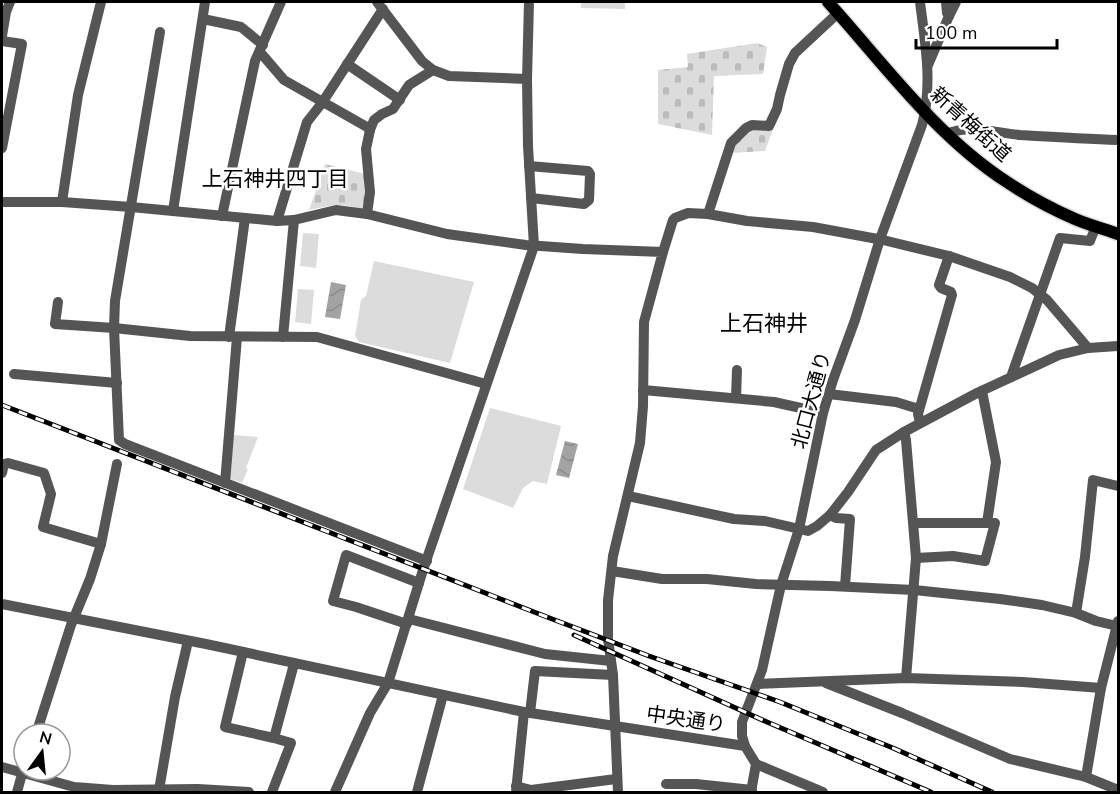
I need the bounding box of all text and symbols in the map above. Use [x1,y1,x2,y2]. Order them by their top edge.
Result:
scale bar [916,12,1057,50]
text: 100 m [925,21,977,45]
street label: 新青梅街道 [924,81,1017,168]
district label: 上石神井四丁目 [202,165,349,193]
district label: 上石神井 [720,309,808,339]
street label: 北口大通り [786,348,837,452]
street label: 中央通り [644,701,727,738]
north arrow [12,722,72,782]
text: N [37,726,54,751]

